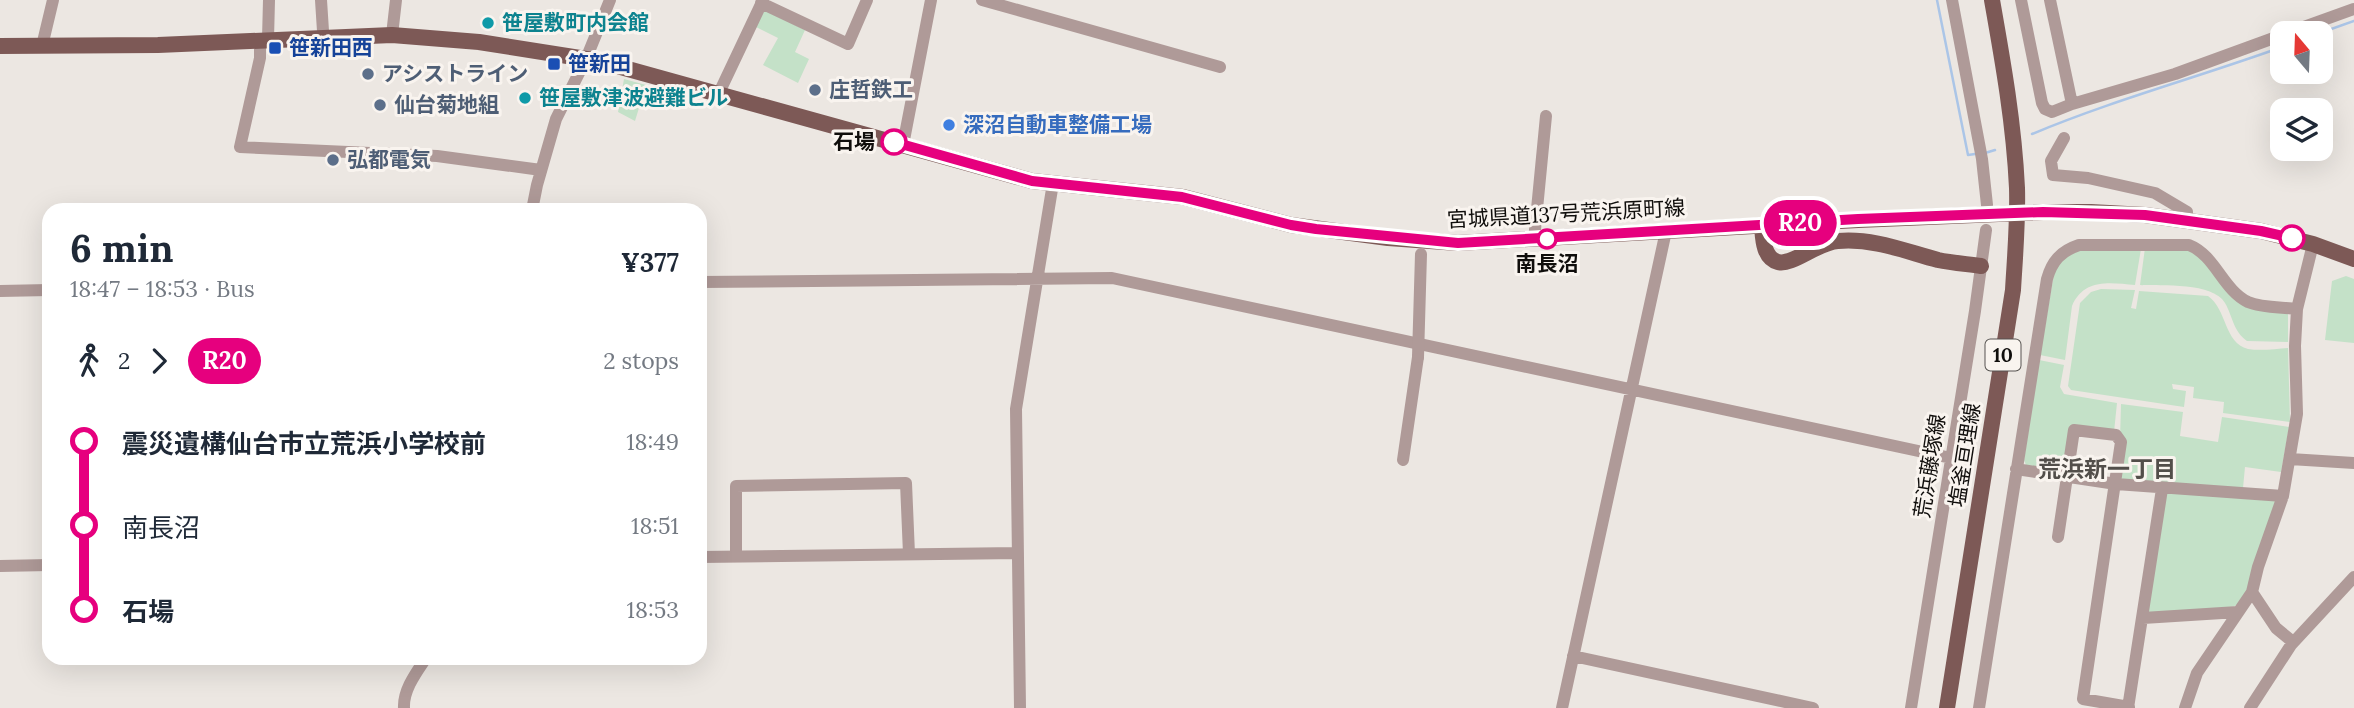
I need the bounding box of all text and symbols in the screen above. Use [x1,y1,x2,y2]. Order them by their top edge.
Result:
place label: 笹屋敷町内会館 [502,9,649,36]
marker: 笹屋敷町内会館 [480,15,496,31]
north arrow [2270,21,2333,84]
map controls [2270,21,2333,161]
place label: 笹新田西 [289,34,373,61]
marker: 笹新田西 [267,40,283,56]
place label: 笹新田 [568,50,631,77]
marker: 笹新田 [546,56,562,72]
place label: アシストライン [382,60,528,87]
marker: アシストライン [360,66,376,82]
place label: 庄哲鉄工 [829,76,913,103]
marker: 庄哲鉄工 [807,82,823,98]
place label: 笹屋敷津波避難ビル [539,84,728,111]
marker: 笹屋敷津波避難ビル [517,90,533,106]
place label: 仙台菊地組 [394,91,499,118]
marker: 仙台菊地組 [372,97,388,113]
button: layers [2270,98,2333,161]
place label: 深沼自動車整備工場 [963,111,1152,138]
marker: 深沼自動車整備工場 [941,117,957,133]
place label: 石場 [833,128,875,155]
marker: 石場 [881,129,907,155]
place label: 弘都電気 [347,146,431,173]
marker: 弘都電気 [325,152,341,168]
street label: 宮城県道137号荒浜原町線 [1446,194,1686,233]
line badge: R20 [1760,200,1840,246]
text: R20 [1778,207,1822,238]
text: 6 min [70,224,173,272]
unlabelled marker [2279,225,2305,251]
marker: 南長沼 [1537,229,1557,249]
text: ¥377 [621,246,679,279]
place label: 南長沼 [1516,250,1579,277]
text: 18:47 – 18:53 · Bus [70,274,255,303]
road number: 10 [1986,340,2021,370]
icon: walk [70,342,108,380]
icon: forward [140,342,178,380]
text: R20 [202,345,247,376]
text: 2 [118,346,130,375]
text: 2 stops [603,346,679,375]
street label: 塩釜亘理線 [1943,401,1986,509]
street label: 荒浜藤塚線 [1908,412,1951,520]
text: 震災遺構仙台市立荒浜小学校前 [122,427,486,460]
text: 18:49 [626,427,679,456]
district label: 荒浜新一丁目 [2038,454,2176,483]
text: 南長沼 [122,511,200,544]
text: 18:51 [631,511,679,540]
text: 石場 [122,595,174,628]
text: 18:53 [627,595,679,624]

